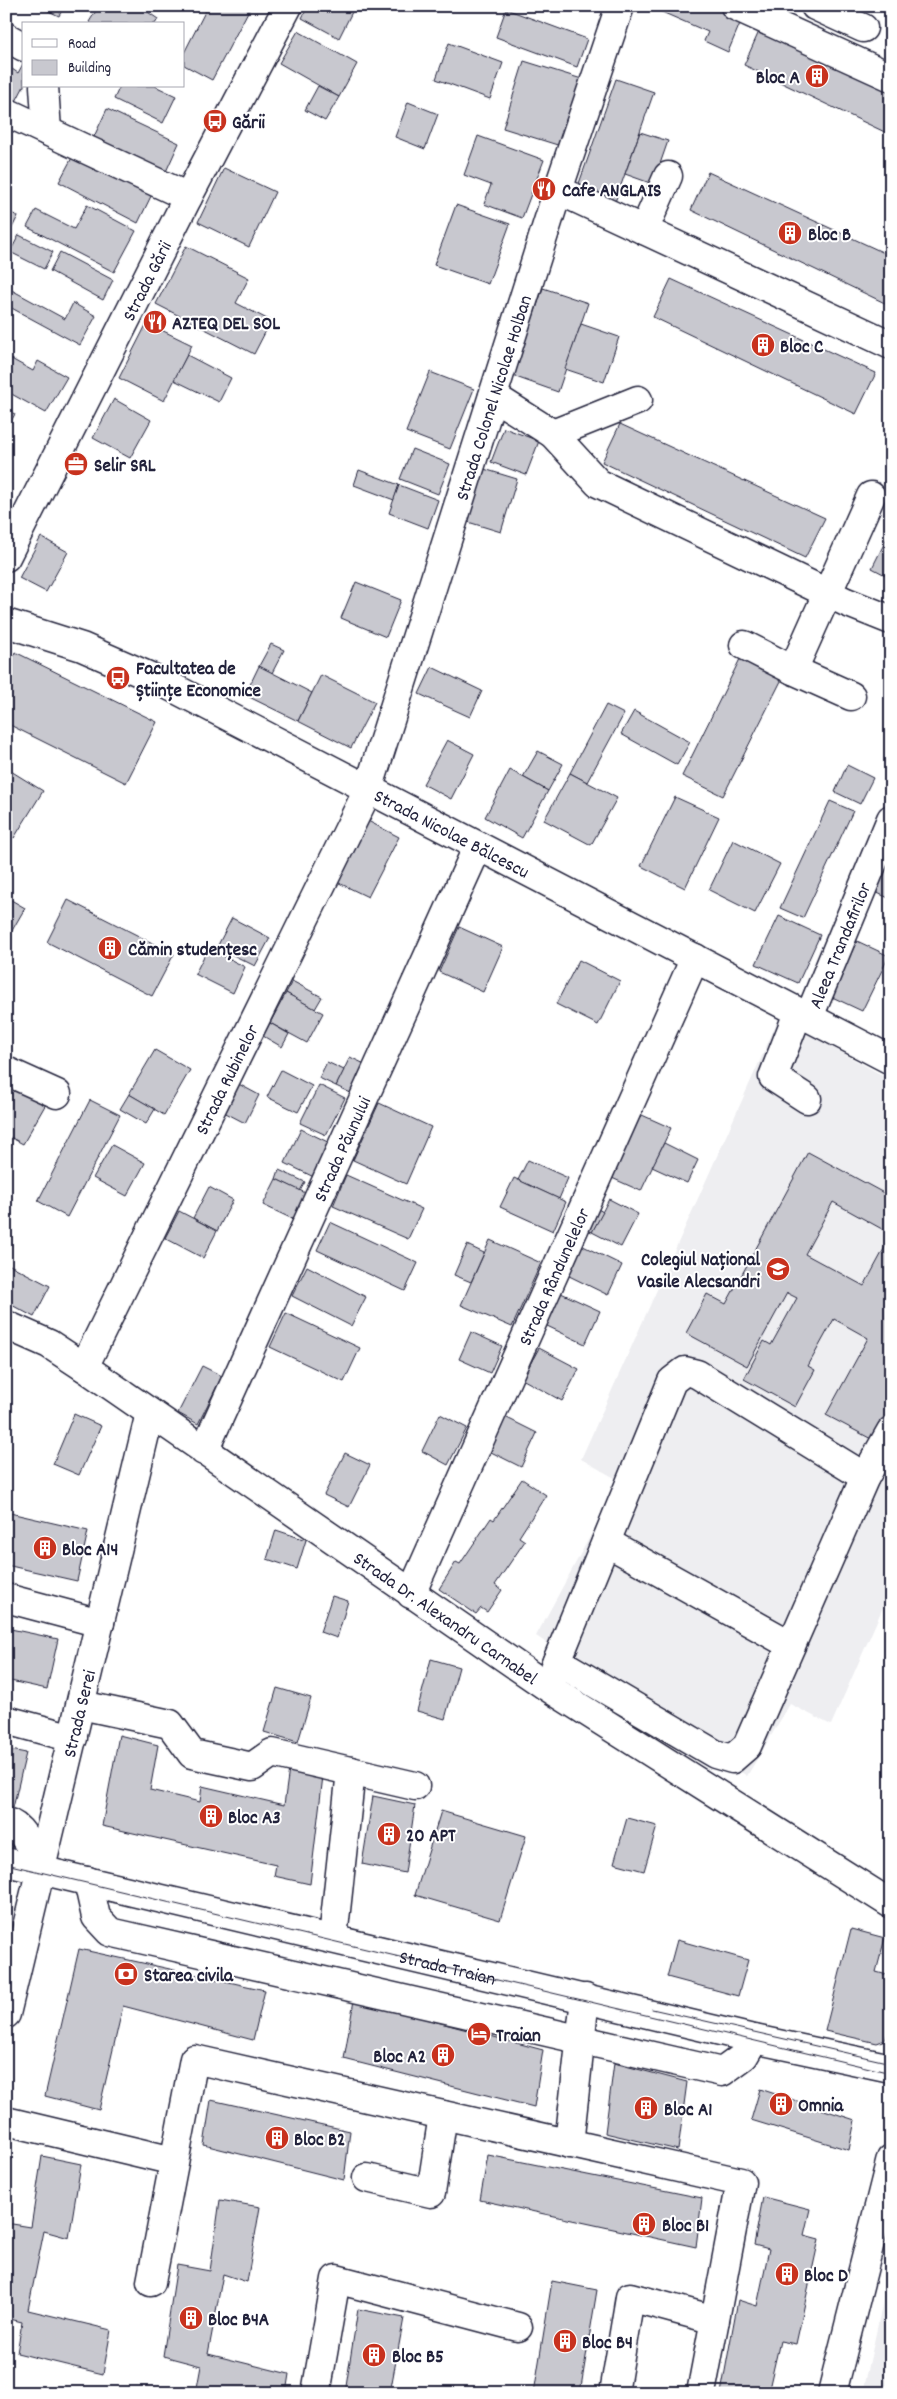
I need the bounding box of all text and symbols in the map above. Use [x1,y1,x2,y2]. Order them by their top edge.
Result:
legend [22,22,185,88]
text: Road [68,34,96,56]
text: Building [68,58,111,80]
building icon: Bloc A [804,63,830,89]
place label: Bloc A [756,66,800,93]
bus stop icon: Gării [202,108,228,134]
place label: Gării [232,111,266,138]
restaurant icon: Cafe ANGLAIS [531,176,557,202]
place label: Cafe ANGLAIS [562,179,661,206]
building icon: Bloc B [777,220,803,246]
place label: Bloc B [808,223,851,250]
street label: Strada Gării [117,237,181,327]
street label: Strada Colonel Nicolae Holban [450,292,541,505]
restaurant icon: AZTEQ DEL SOL [142,309,168,335]
place label: AZTEQ DEL SOL [172,312,280,339]
building icon: Bloc C [750,332,776,358]
place label: Bloc C [780,335,824,362]
office icon: Selir SRL [63,451,89,477]
place label: Selir SRL [94,454,156,481]
place label: Facultatea de Științe Economice [136,657,261,706]
bus stop icon: Facultatea de Științe Economice [105,665,131,691]
street label: Strada Nicolae Bălcescu [368,784,533,887]
street label: Aleea Trandafirilor [804,879,880,1014]
building icon: Cămin studențesc [97,935,123,961]
place label: Cămin studențesc [128,938,257,965]
street label: Strada Rubinelor [190,1021,268,1140]
street label: Strada Păunului [309,1092,380,1207]
street label: Strada Rândunelelor [514,1204,599,1351]
place label: Colegiul Național Vasile Alecsandri [637,1248,761,1297]
school or university icon: Colegiul Național Vasile Alecsandri [765,1256,791,1282]
building icon: Bloc A14 [32,1535,58,1561]
place label: Bloc A14 [62,1538,118,1565]
street label: Strada Dr. Alexandru Carnabel [346,1547,542,1693]
street label: Strada Serei [58,1667,105,1761]
building icon: Bloc A3 [198,1803,224,1829]
place label: Bloc A3 [228,1806,281,1833]
building icon: 20 APT [376,1821,402,1847]
place label: 20 APT [406,1824,456,1851]
street label: Strada Traian [396,1945,498,1994]
bank icon: Starea civila [113,1961,139,1987]
place label: Starea civila [144,1964,234,1991]
hotel icon: Traian [466,2021,492,2047]
place label: Traian [496,2024,541,2051]
building icon: Bloc A2 [430,2042,456,2068]
place label: Bloc A2 [373,2045,426,2072]
building icon: Omnia [768,2091,794,2117]
place label: Omnia [798,2094,844,2121]
building icon: Bloc A1 [633,2095,659,2121]
place label: Bloc A1 [664,2098,713,2125]
building icon: Bloc B2 [264,2125,290,2151]
place label: Bloc B2 [294,2128,345,2155]
building icon: Bloc B1 [631,2211,657,2237]
place label: Bloc B1 [662,2214,709,2241]
building icon: Bloc D [774,2261,800,2287]
place label: Bloc D [804,2264,848,2291]
building icon: Bloc B4A [178,2305,204,2331]
place label: Bloc B4A [208,2308,269,2335]
building icon: Bloc B4 [552,2328,578,2354]
place label: Bloc B4 [582,2331,633,2358]
building icon: Bloc B5 [361,2342,387,2368]
place label: Bloc B5 [392,2345,444,2372]

